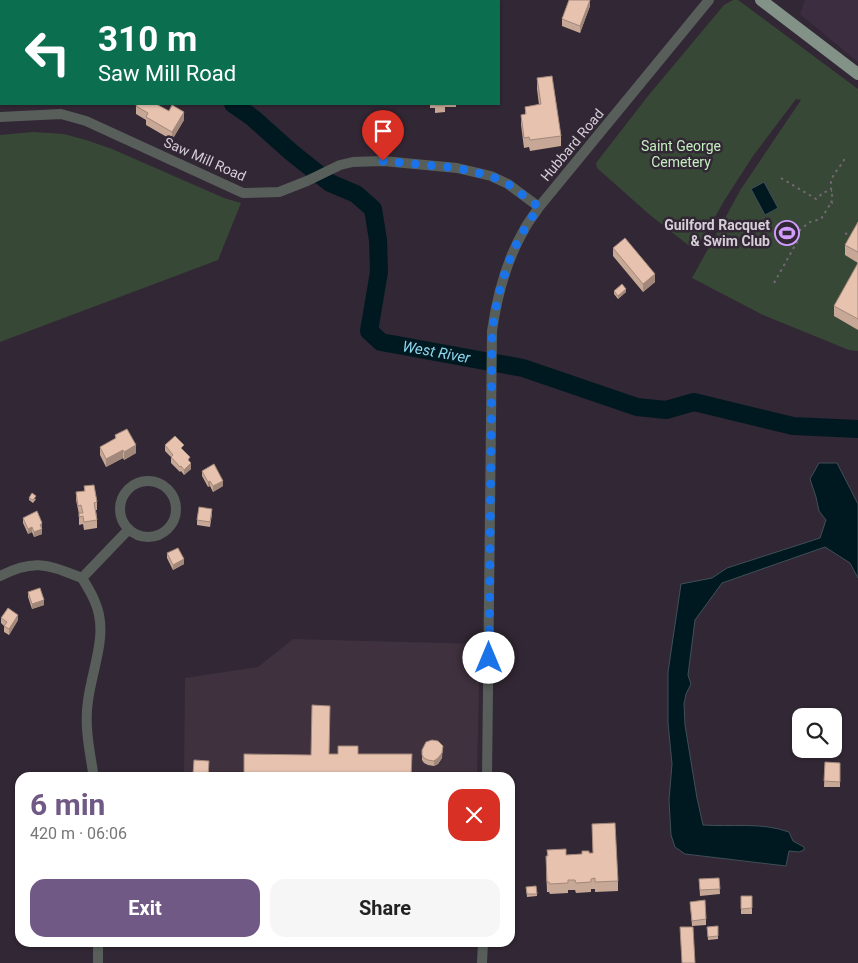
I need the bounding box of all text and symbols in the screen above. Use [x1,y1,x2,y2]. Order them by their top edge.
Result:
text: 310 m [98,19,197,60]
icon: left [15,20,80,85]
text: Saw Mill Road [98,61,236,86]
street label: Hubbard Road [537,106,607,184]
pin [362,110,404,161]
icon: arrive [369,117,397,145]
street label: Saw Mill Road [162,134,248,184]
park label: Saint George Cemetery [641,138,721,170]
place label: Guilford Racquet & Swim Club [664,217,770,249]
sports icon: Guilford Racquet & Swim Club [774,220,800,246]
water label: West River [401,337,473,367]
position arrow [462,631,514,683]
map controls [792,708,842,758]
button: search [792,708,842,758]
text: 6 min [30,787,105,822]
button: close [448,789,500,841]
text: 420 m · 06:06 [30,824,127,843]
button: Exit [30,879,260,937]
button: Share [270,879,500,937]

